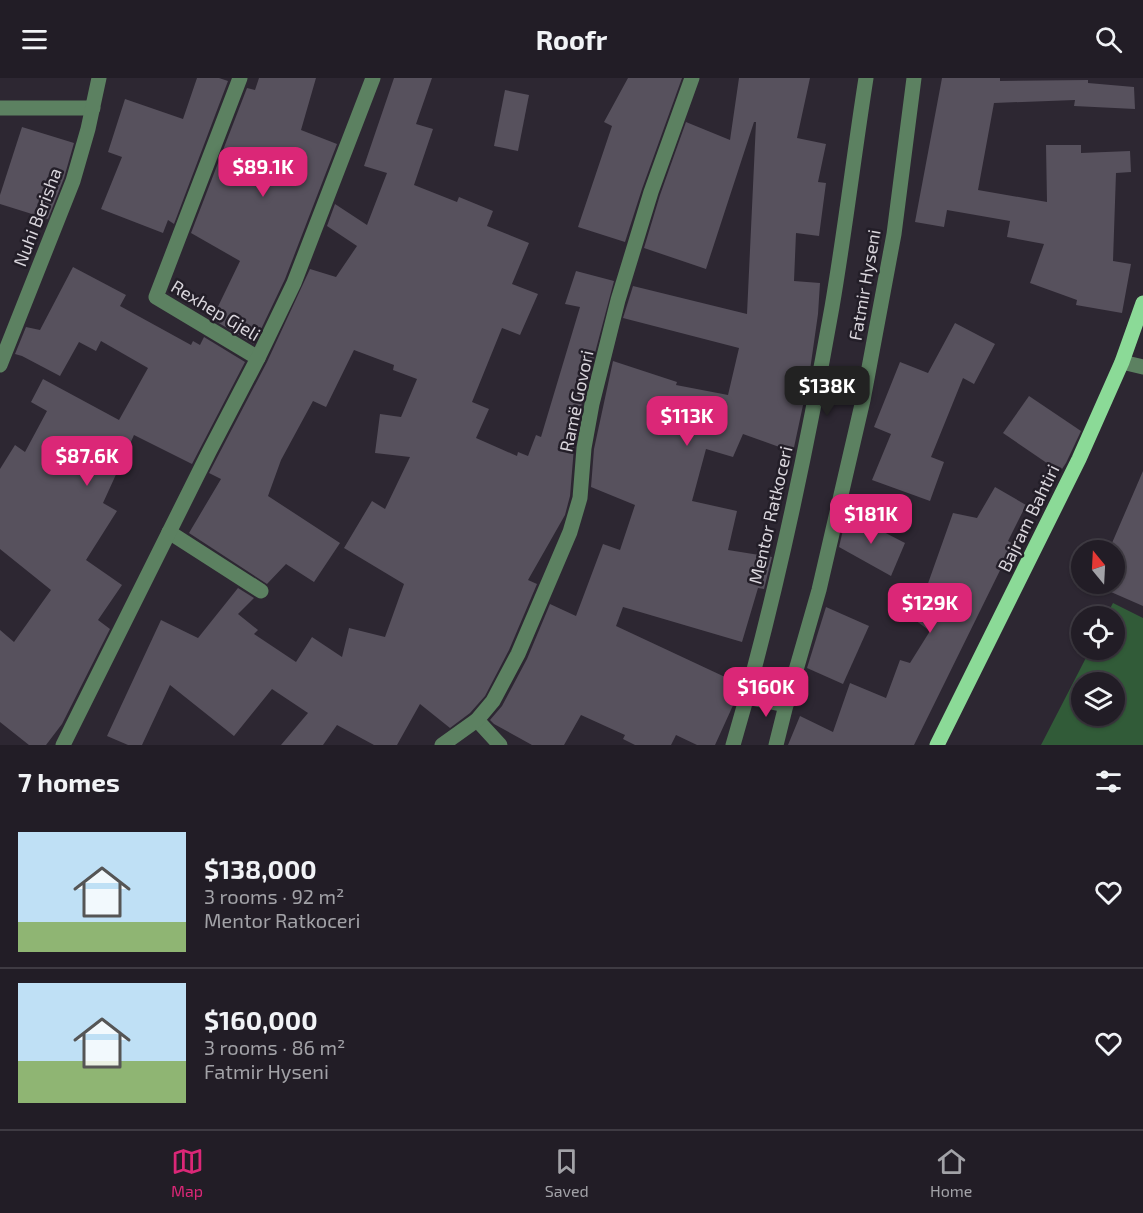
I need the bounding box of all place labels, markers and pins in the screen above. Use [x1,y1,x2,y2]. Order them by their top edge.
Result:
pin: $89.1K [214,147,312,198]
pin: $138K [785,366,869,417]
pin: $113K [645,396,729,447]
pin: $87.6K [38,436,136,487]
pin: $181K [829,494,913,545]
pin: $129K [888,583,972,634]
pin: $160K [724,667,808,718]

